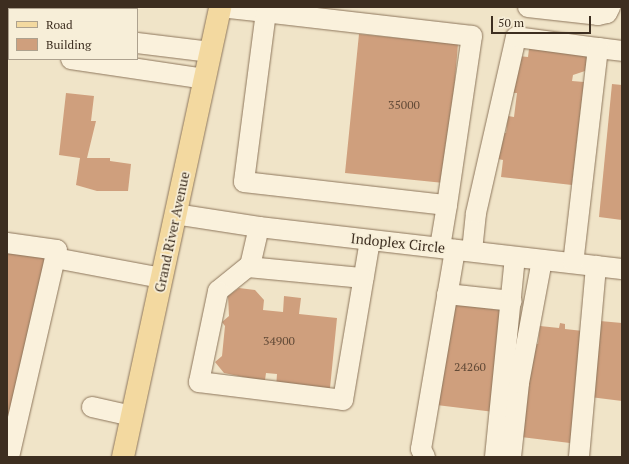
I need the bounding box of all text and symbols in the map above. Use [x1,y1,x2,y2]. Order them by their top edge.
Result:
legend [8,8,138,60]
scale bar [493,8,593,34]
text: 50 m [498,15,524,30]
text: Road [46,17,73,32]
text: Building [46,37,91,52]
house number: 35000 [388,98,420,112]
street label: Grand River Avenue [151,170,193,294]
street label: Indoplex Circle [350,230,446,256]
house number: 34900 [263,334,295,348]
house number: 24260 [454,360,486,374]

